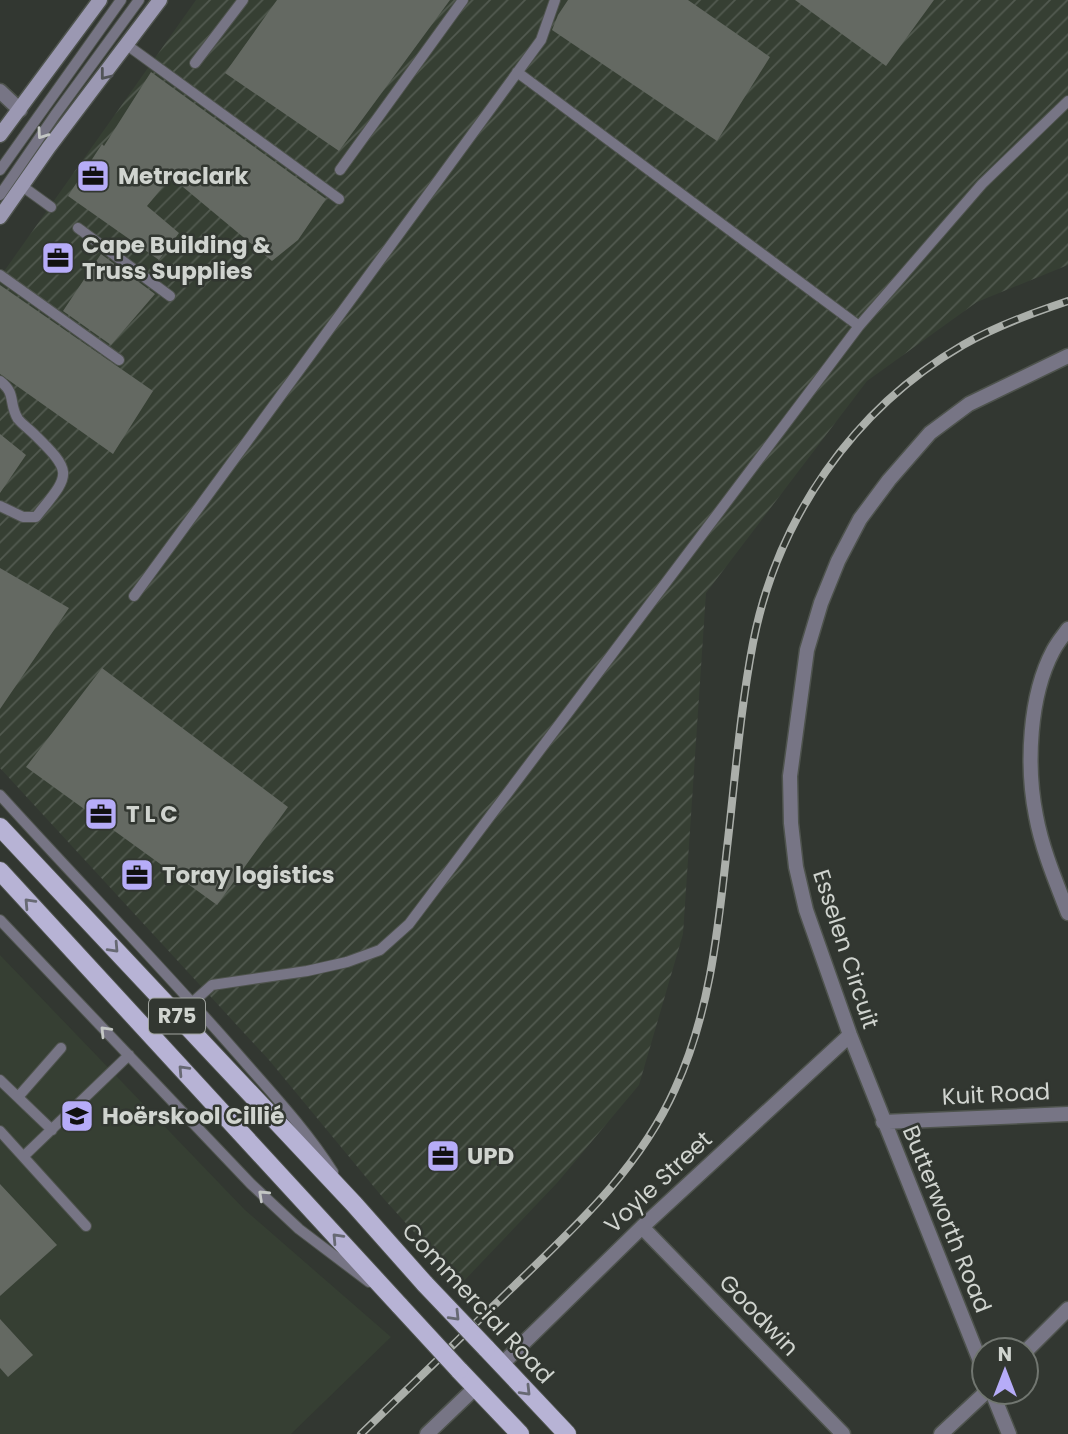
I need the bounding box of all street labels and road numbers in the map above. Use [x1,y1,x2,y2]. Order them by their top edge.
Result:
street label: Esselen Circuit [805,865,887,1033]
road number: R75 [149,998,205,1034]
street label: Kuit Road [941,1075,1051,1113]
street label: Butterworth Road [895,1120,999,1318]
street label: Voyle Street [597,1124,719,1240]
street label: Commercial Road [395,1215,561,1391]
street label: Goodwin [712,1267,806,1363]

